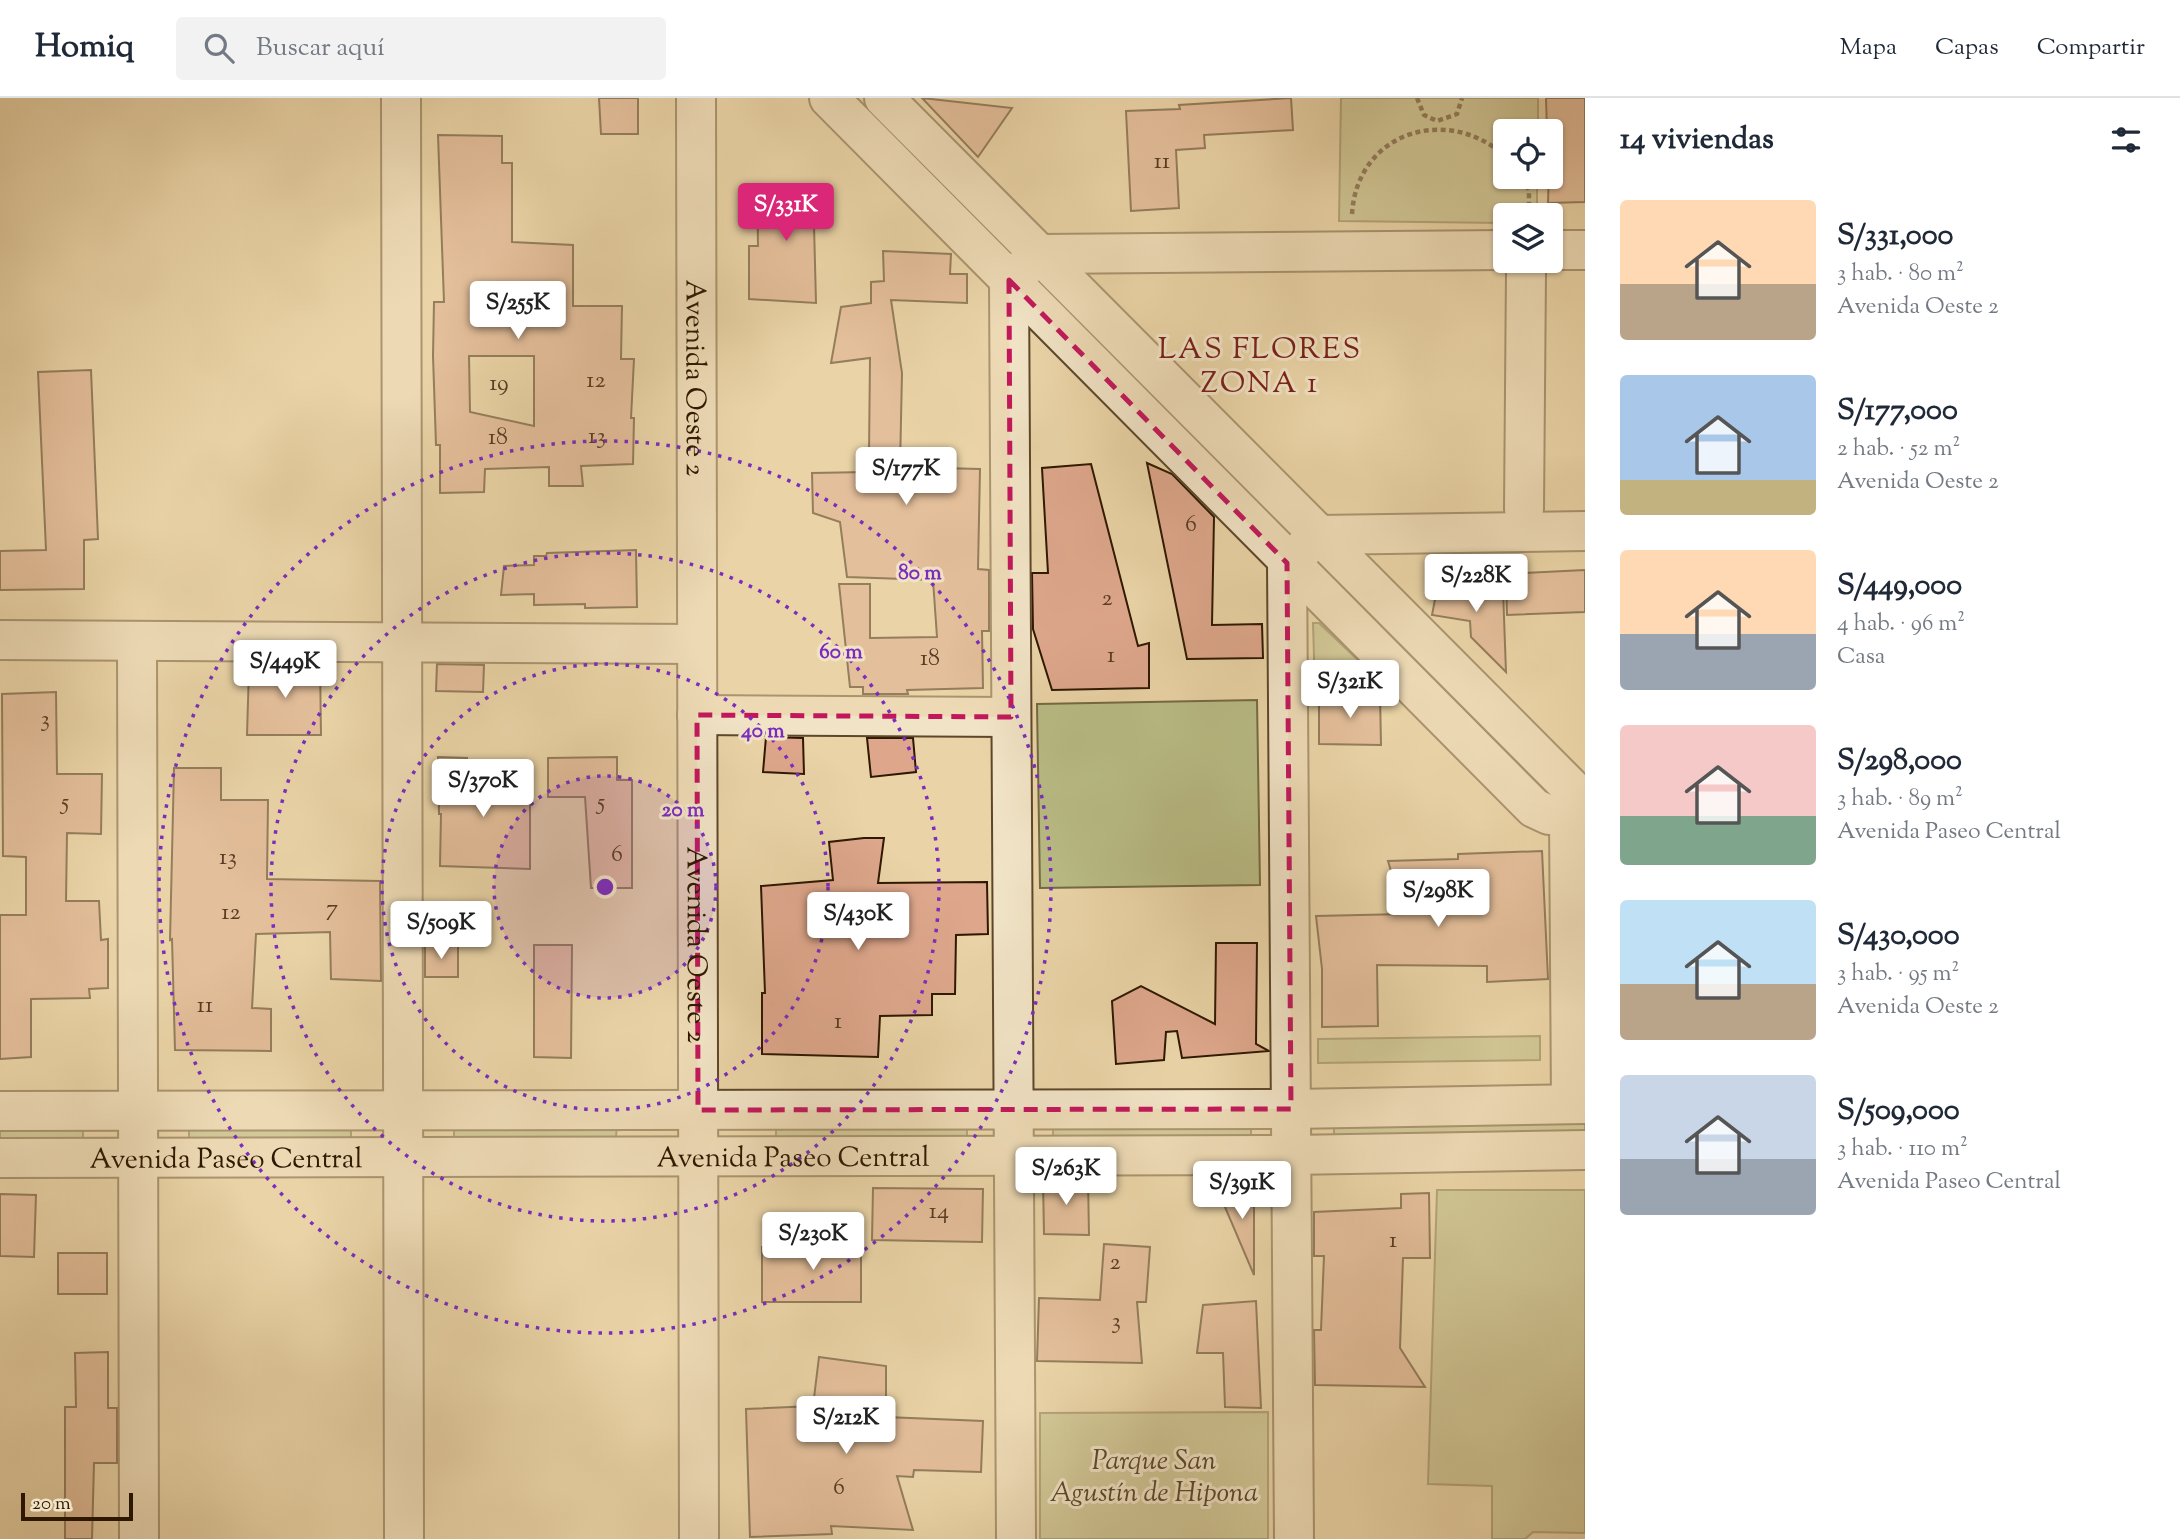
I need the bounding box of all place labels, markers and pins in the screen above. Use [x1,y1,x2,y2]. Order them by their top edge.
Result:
pin: S/331K [729,184,843,243]
pin: S/255K [461,282,575,341]
pin: S/177K [849,448,963,507]
pin: S/228K [1419,554,1533,614]
pin: S/449K [228,640,342,700]
pin: S/321K [1293,660,1407,720]
pin: S/370K [426,760,540,819]
pin: S/298K [1381,870,1495,929]
centre of rings [593,875,617,899]
pin: S/430K [801,892,915,952]
pin: S/509K [384,902,498,961]
pin: S/263K [1009,1148,1123,1207]
pin: S/391K [1185,1162,1299,1221]
pin: S/230K [756,1212,870,1272]
pin: S/212K [789,1396,903,1456]

